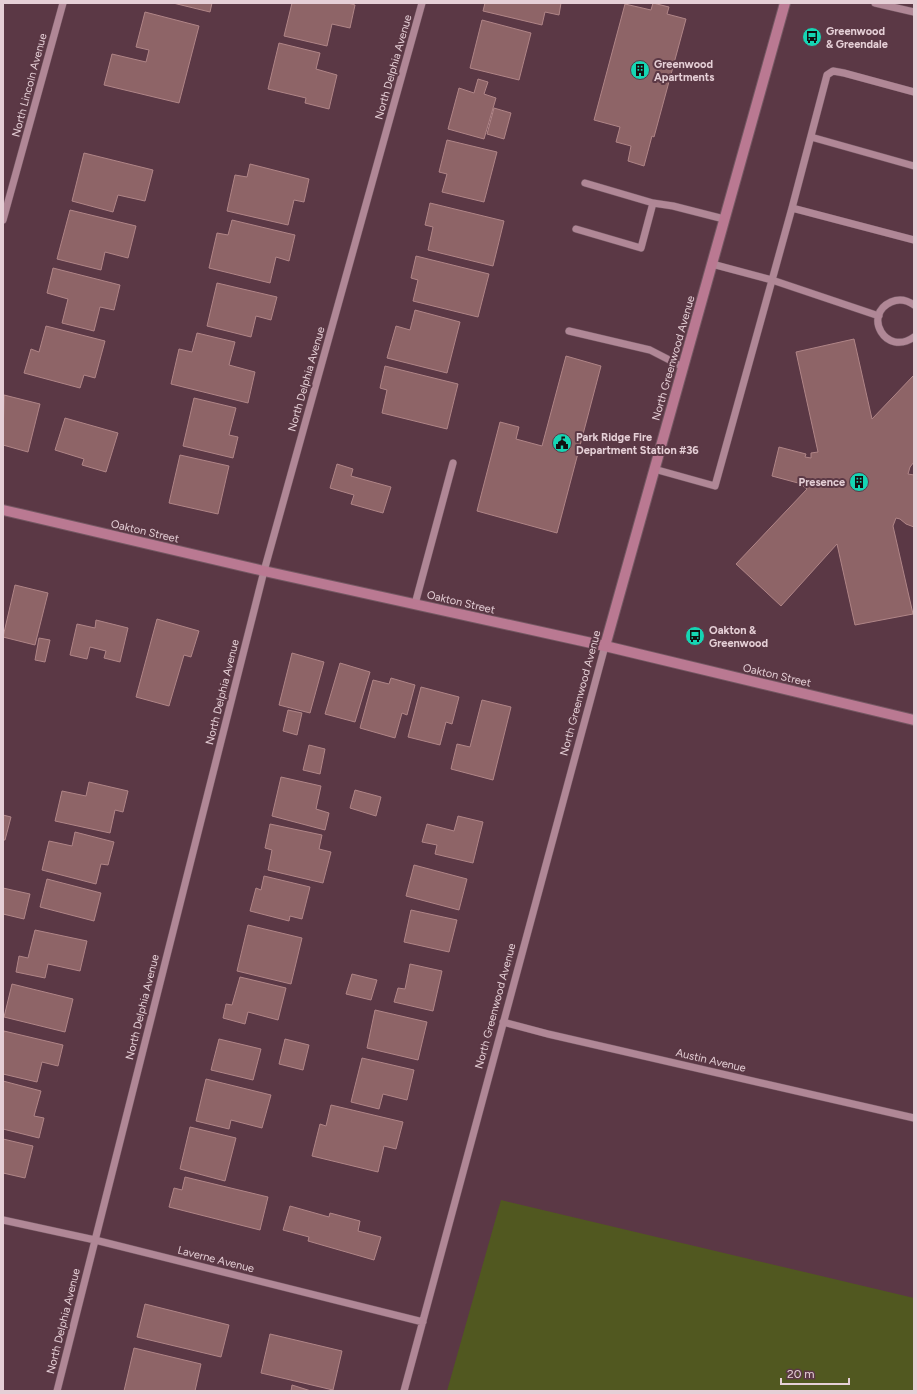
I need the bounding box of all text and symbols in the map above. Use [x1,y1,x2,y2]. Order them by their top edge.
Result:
street label: North Delphia Avenue [372,13,415,121]
place label: Greenwood & Greendale [826,25,888,51]
bus stop icon: Greenwood & Greendale [801,26,823,48]
street label: North Lincoln Avenue [9,32,50,138]
place label: Greenwood Apartments [654,58,714,84]
building icon: Greenwood Apartments [629,59,651,81]
street label: North Greenwood Avenue [649,294,698,422]
street label: North Delphia Avenue [285,325,328,433]
place label: Park Ridge Fire Department Station #36 [576,431,699,457]
public building icon: Park Ridge Fire Department Station #36 [551,432,573,454]
building icon: Presence [848,471,870,493]
place label: Presence [799,476,845,489]
street label: Oakton Street [109,517,180,546]
street label: Oakton Street [425,588,496,617]
place label: Oakton & Greenwood [709,624,768,650]
bus stop icon: Oakton & Greenwood [684,625,706,647]
street label: North Greenwood Avenue [557,629,604,757]
street label: North Delphia Avenue [203,638,242,746]
street label: Oakton Street [741,661,812,690]
street label: North Greenwood Avenue [472,942,519,1070]
street label: North Delphia Avenue [123,953,162,1061]
street label: Austin Avenue [675,1046,747,1075]
street label: Laverne Avenue [176,1244,256,1275]
street label: North Delphia Avenue [44,1267,83,1375]
scale bar [781,1360,849,1386]
text: 20 m [787,1367,815,1381]

